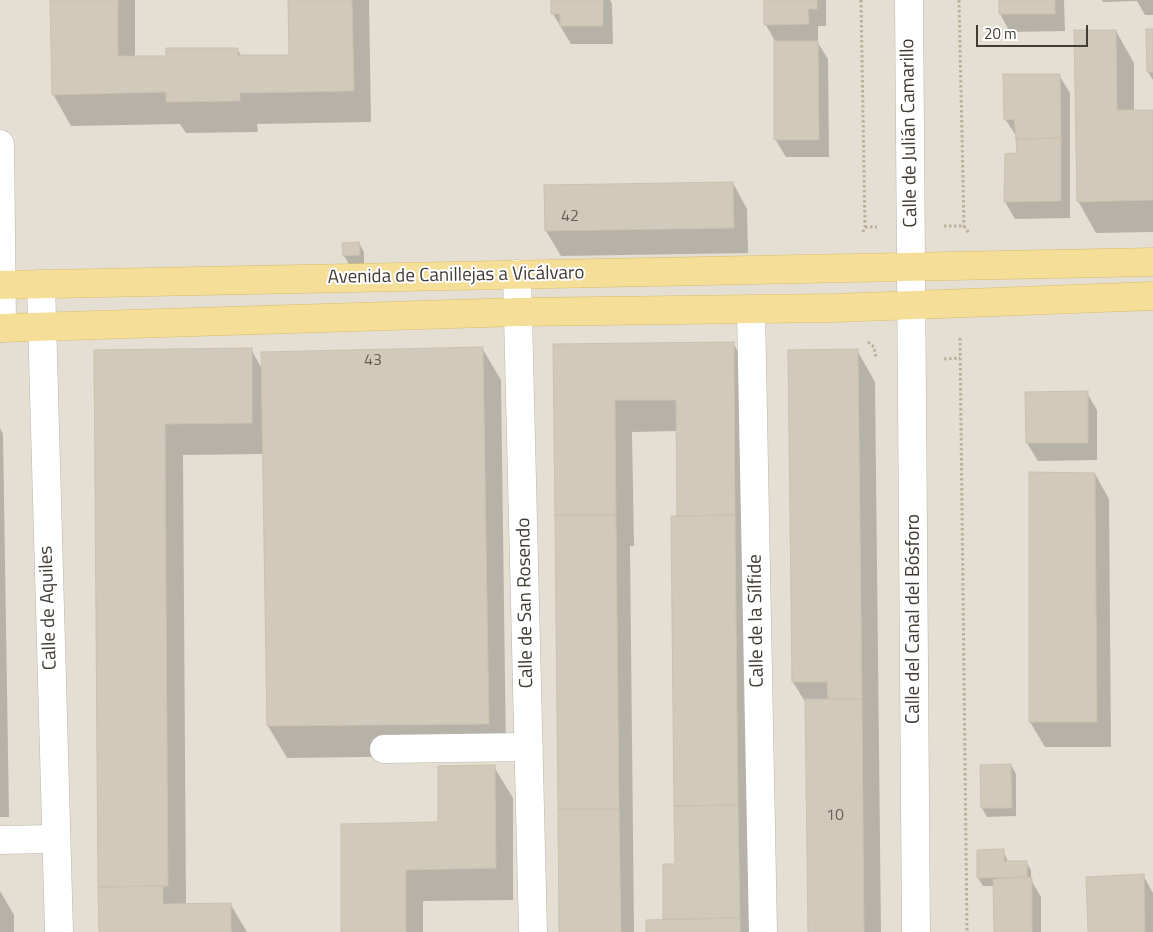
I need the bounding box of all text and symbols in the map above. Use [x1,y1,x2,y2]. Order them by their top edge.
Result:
scale bar [978,15,1090,47]
text: 20 m [984,22,1017,45]
street label: Calle de Julián Camarillo [897,38,923,228]
house number: 42 [561,207,579,227]
street label: Avenida de Canillejas a Vicálvaro [327,262,585,290]
house number: 43 [364,351,382,371]
street label: Calle del Canal del Bósforo [903,514,925,724]
street label: Calle de San Rosendo [513,517,539,689]
street label: Calle de Aquiles [35,545,63,671]
street label: Calle de la Sílfide [744,554,770,688]
house number: 10 [826,806,844,826]

